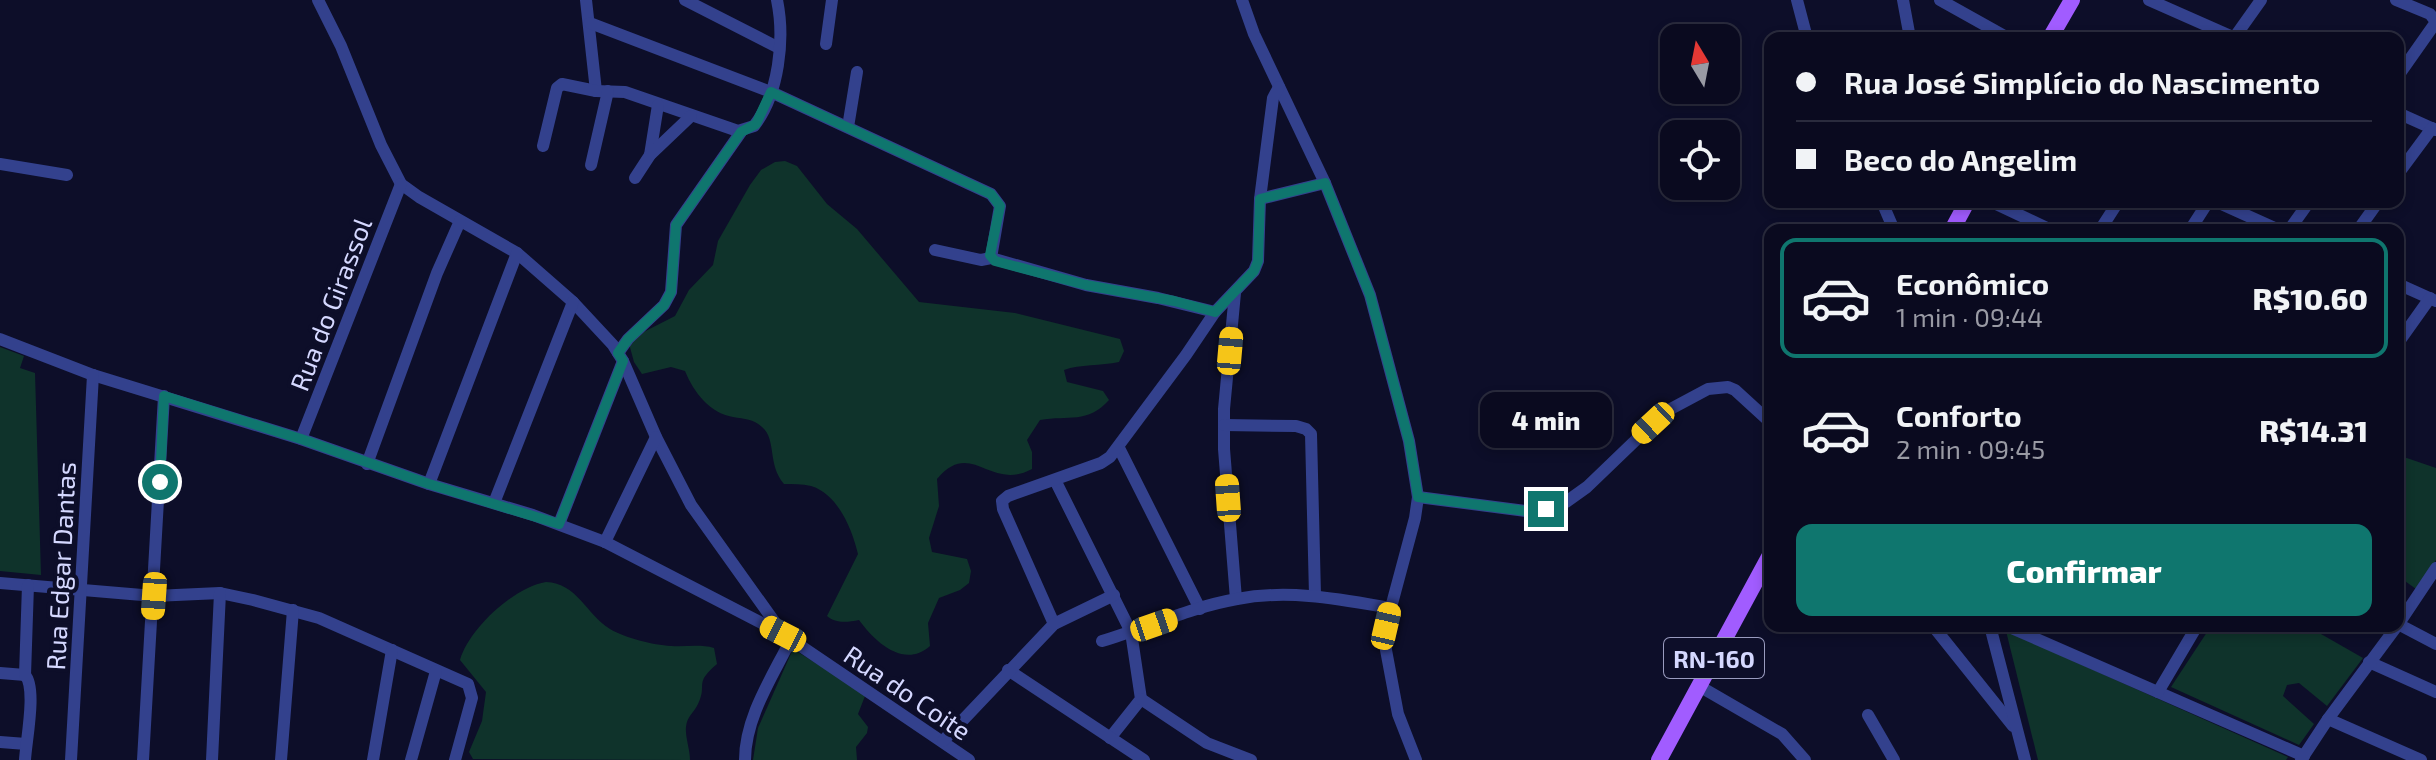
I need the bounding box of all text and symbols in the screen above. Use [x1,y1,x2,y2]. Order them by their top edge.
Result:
north arrow [1660,24,1740,104]
map controls [1660,24,1740,200]
text: Rua José Simplício do Nascimento [1844,64,2320,100]
button: locate [1660,120,1740,200]
text: Beco do Angelim [1844,141,2077,177]
street label: Rua do Girassol [283,213,377,395]
icon: car [1800,262,1872,334]
text: Econômico [1896,265,2049,301]
text: R$10.60 [2253,280,2368,316]
text: 1 min · 09:44 [1896,301,2043,332]
car [1216,326,1244,376]
callout: 4 min [1480,393,1612,449]
icon: car [1800,394,1872,466]
text: Conforto [1896,397,2022,433]
car [1627,398,1679,448]
text: 4 min [1512,404,1580,435]
text: R$14.31 [2259,412,2368,448]
text: 2 min · 09:45 [1896,433,2045,464]
street label: Rua Edgar Dantas [39,461,81,671]
route start [142,464,178,500]
car [1214,473,1242,523]
route end [1528,491,1564,527]
button: Confirmar [1796,524,2372,616]
car [140,571,168,621]
car [1369,600,1403,652]
car [1127,606,1181,644]
car [756,612,810,656]
street label: Rua do Coite [839,638,977,746]
road number: RN-160 [1664,638,1764,678]

